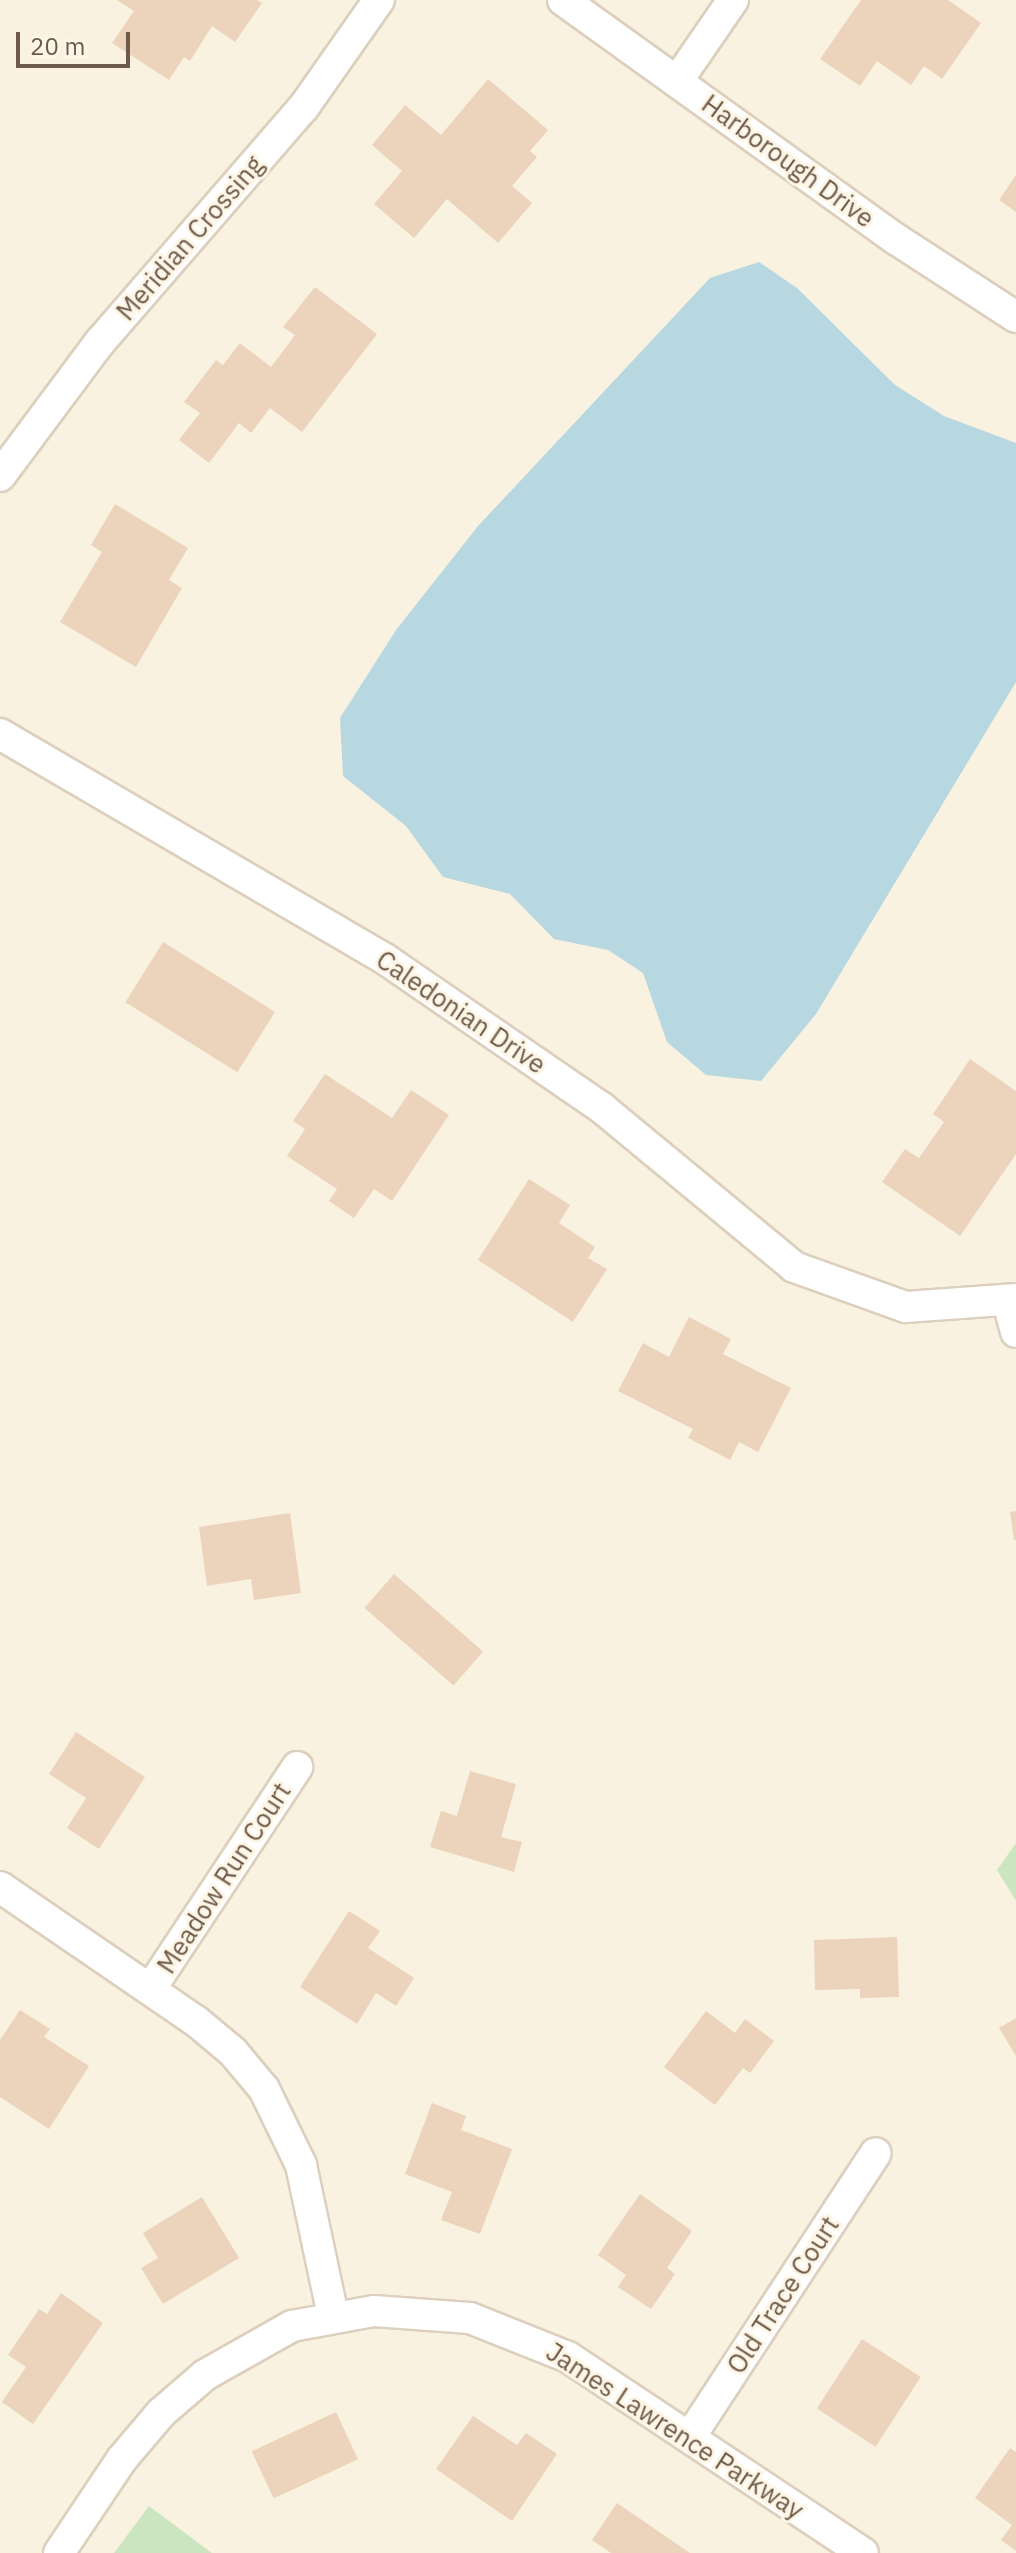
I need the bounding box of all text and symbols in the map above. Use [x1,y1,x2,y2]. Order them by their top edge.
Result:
scale bar [20,16,134,66]
text: 20 m [30,30,85,62]
street label: Harborough Drive [696,88,880,234]
street label: Meridian Crossing [110,149,270,327]
street label: Caledonian Drive [370,944,552,1080]
street label: Meadow Run Court [151,1777,297,1979]
street label: Old Trace Court [721,2210,845,2380]
street label: James Lawrence Parkway [540,2336,810,2526]

